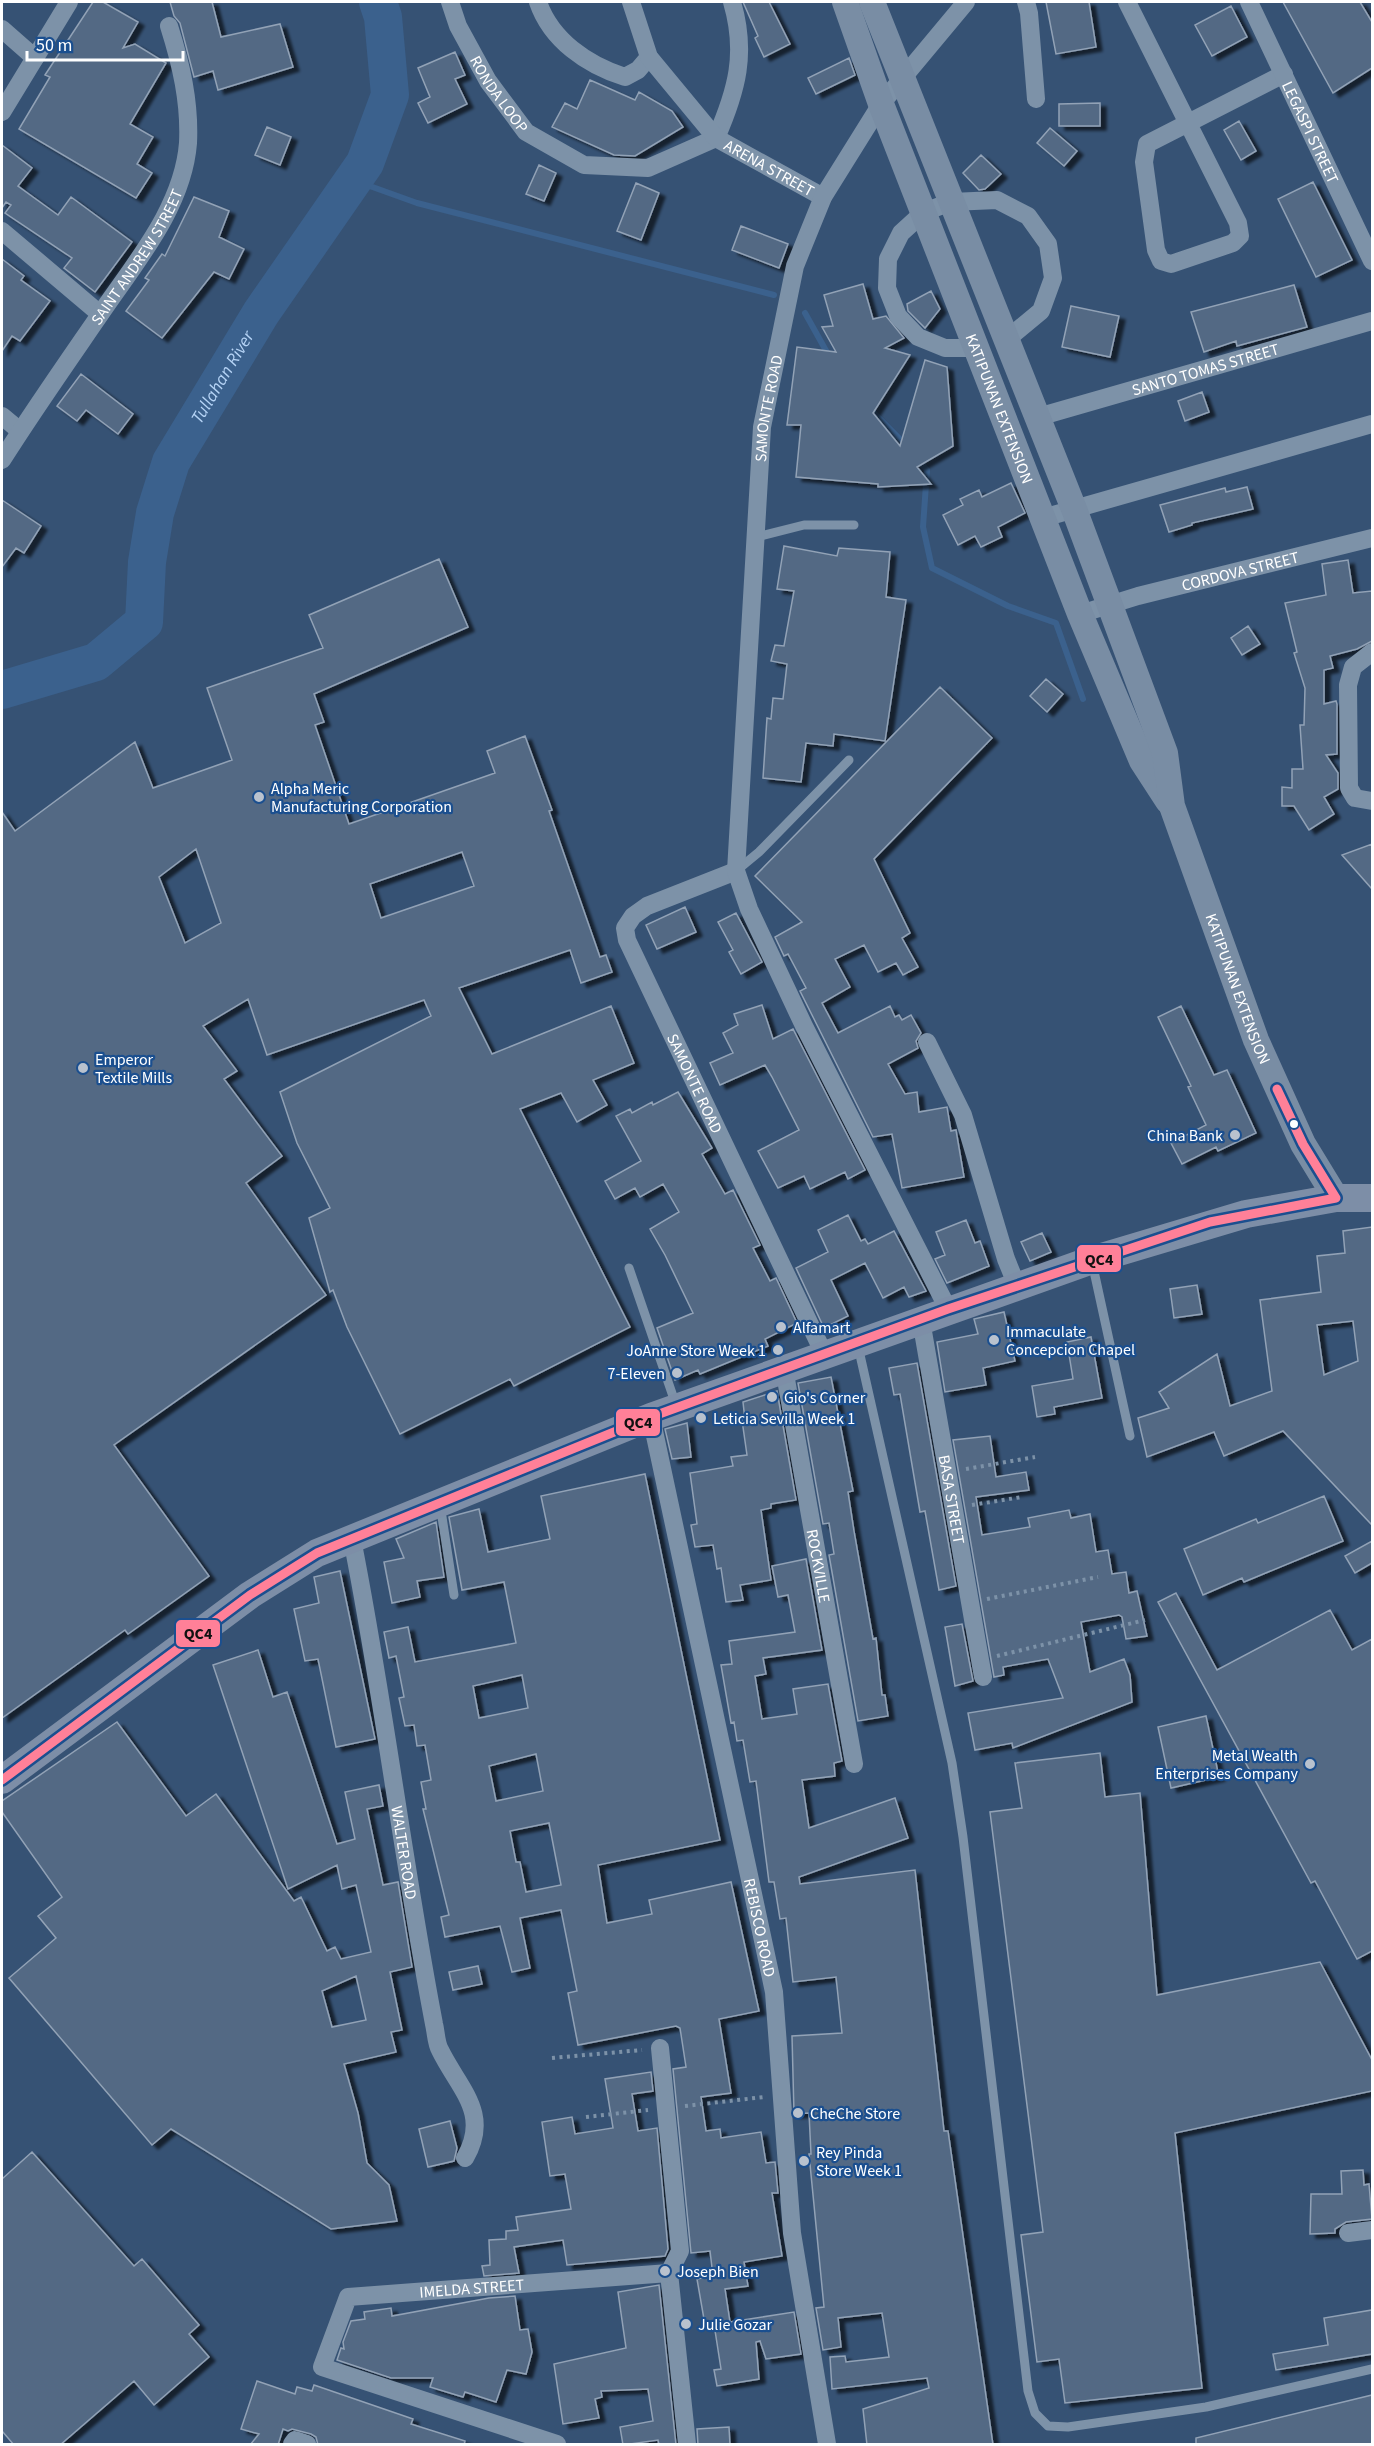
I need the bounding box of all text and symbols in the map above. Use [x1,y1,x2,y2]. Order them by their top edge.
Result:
scale bar [27,24,183,62]
text: 50 m [36,33,72,58]
street label: RONDA LOOP [464,52,533,138]
street label: LEGASPI STREET [1276,78,1344,188]
street label: ARENA STREET [720,135,818,202]
street label: SAINT ANDREW STREET [86,185,188,330]
water label: Tullahan River [185,325,261,429]
street label: KATIPUNAN EXTENSION [960,331,1038,487]
street label: SANTO TOMAS STREET [1129,338,1282,401]
street label: SAMONTE ROAD [750,353,789,462]
street label: CORDOVA STREET [1180,546,1302,597]
place label: Alpha Meric Manufacturing Corporation [271,778,452,818]
marker: Alpha Meric Manufacturing Corporation [252,790,266,804]
street label: KATIPUNAN EXTENSION [1199,911,1276,1068]
street label: SAMONTE ROAD [661,1030,727,1137]
place label: Emperor Textile Mills [95,1049,172,1089]
marker: Emperor Textile Mills [76,1061,90,1075]
unlabelled marker [1288,1118,1300,1130]
place label: China Bank [1147,1125,1223,1147]
marker: China Bank [1228,1128,1242,1142]
line badge: QC4 [1076,1244,1122,1273]
text: QC4 [1085,1249,1114,1271]
place label: Alfamart [793,1317,851,1339]
marker: Alfamart [774,1320,788,1334]
place label: Immaculate Concepcion Chapel [1006,1321,1135,1361]
marker: Immaculate Concepcion Chapel [987,1333,1001,1347]
place label: JoAnne Store Week 1 [626,1340,766,1362]
marker: JoAnne Store Week 1 [771,1343,785,1357]
place label: 7-Eleven [607,1363,665,1385]
marker: 7-Eleven [670,1366,684,1380]
place label: Gio's Corner [784,1387,866,1409]
marker: Gio's Corner [765,1390,779,1404]
line badge: QC4 [615,1408,661,1437]
place label: Leticia Sevilla Week 1 [713,1408,855,1430]
marker: Leticia Sevilla Week 1 [694,1411,708,1425]
text: QC4 [624,1412,653,1434]
street label: BASA STREET [933,1453,970,1546]
street label: ROCKVILLE [801,1528,835,1605]
line badge: QC4 [175,1619,221,1648]
text: QC4 [184,1623,213,1645]
place label: Metal Wealth Enterprises Company [1155,1745,1299,1785]
marker: Metal Wealth Enterprises Company [1303,1757,1317,1771]
street label: WALTER ROAD [385,1804,422,1901]
street label: REBISCO ROAD [738,1876,781,1979]
place label: CheChe Store [810,2103,900,2125]
marker: CheChe Store [791,2106,805,2120]
place label: Rey Pinda Store Week 1 [816,2142,902,2182]
marker: Rey Pinda Store Week 1 [797,2154,811,2168]
place label: Joseph Bien [677,2261,759,2283]
marker: Joseph Bien [658,2264,672,2278]
street label: IMELDA STREET [419,2274,525,2304]
place label: Julie Gozar [698,2314,772,2336]
marker: Julie Gozar [679,2317,693,2331]

